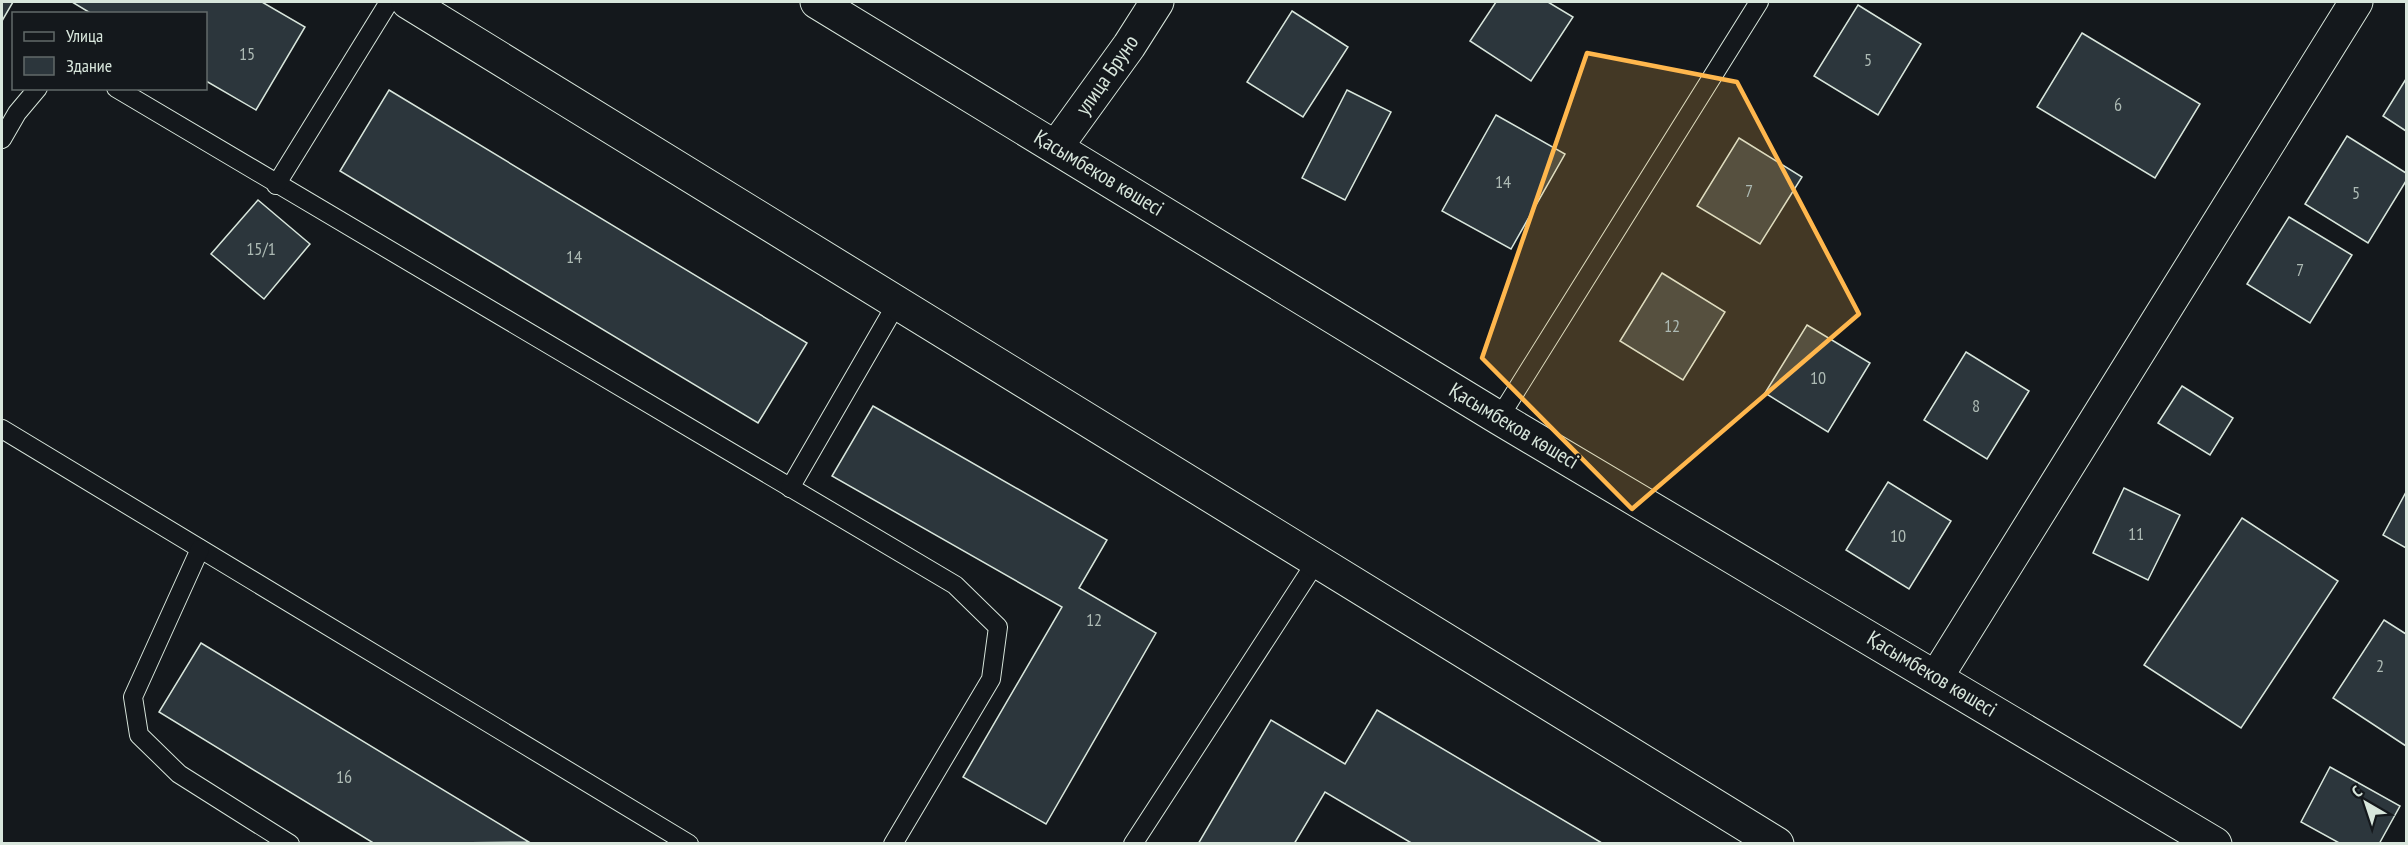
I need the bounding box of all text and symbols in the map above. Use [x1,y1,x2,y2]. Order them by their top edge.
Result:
legend [12,12,207,90]
text: Улица [66,24,103,47]
street label: улица Бруно [1069,29,1144,120]
house number: 15 [239,42,255,65]
house number: 5 [1864,48,1872,71]
text: Здание [66,54,112,77]
house number: 6 [2114,93,2122,116]
street label: Қасымбеков көшесі [1030,123,1169,222]
house number: 14 [1495,170,1511,193]
house number: 7 [1745,179,1753,202]
house number: 5 [2352,181,2360,204]
house number: 15/1 [246,237,276,260]
house number: 14 [566,245,582,268]
house number: 7 [2296,258,2304,281]
house number: 12 [1664,314,1680,337]
house number: 10 [1810,366,1826,389]
street label: Қасымбеков көшесі [1445,376,1584,475]
house number: 8 [1972,394,1980,417]
house number: 11 [2128,522,2144,545]
house number: 10 [1890,524,1906,547]
house number: 12 [1086,608,1102,631]
street label: Қасымбеков көшесі [1863,624,2002,723]
house number: 2 [2376,654,2384,677]
house number: 16 [336,765,352,788]
north arrow [2336,773,2396,833]
text: С [2347,781,2366,801]

